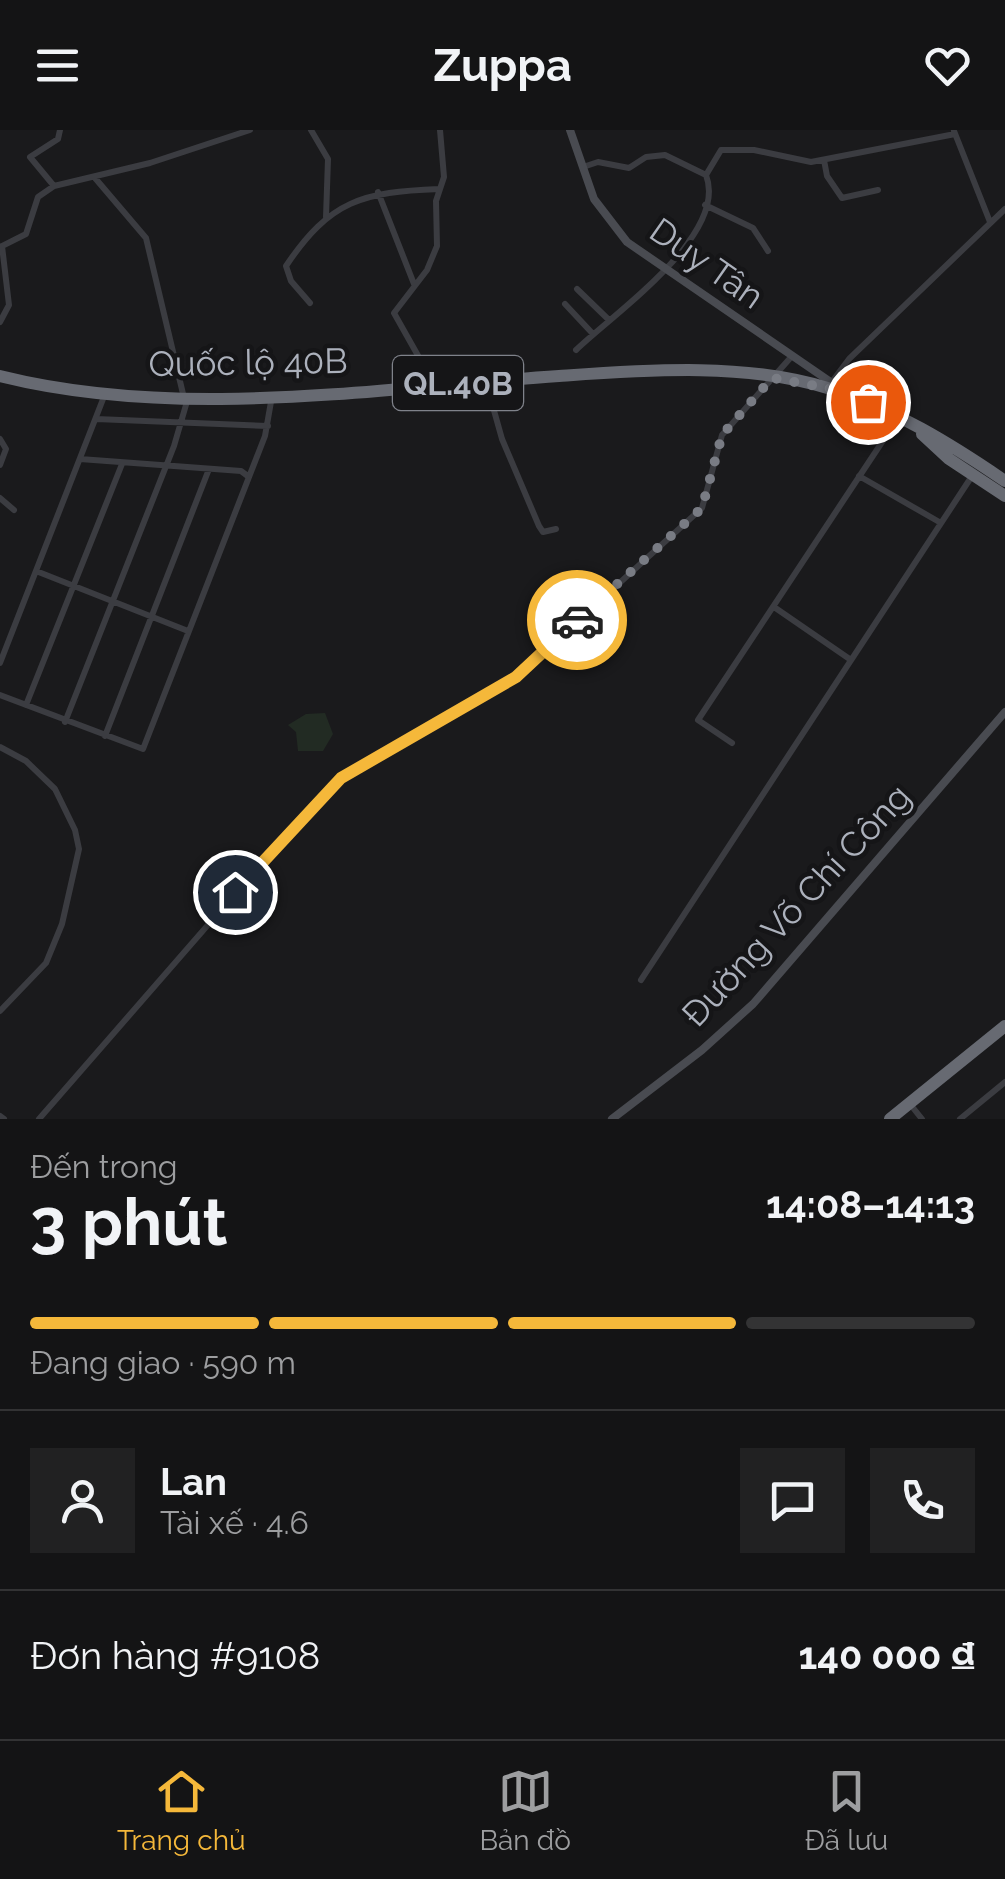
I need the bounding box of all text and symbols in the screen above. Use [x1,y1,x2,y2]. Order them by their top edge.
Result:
icon: menu [30,38,85,93]
icon: heart [920,38,975,93]
text: Zuppa [433,39,572,92]
street label: Duy Tân [642,209,772,317]
street label: Quốc lộ 40B [148,340,348,384]
road number: QL.40B [393,356,523,410]
pin [826,360,911,445]
icon: bag [841,375,896,430]
courier [527,570,627,670]
icon: car [550,593,605,648]
street label: Đường Võ Chí Công [673,776,919,1034]
pin [193,850,278,935]
icon: home [208,865,263,920]
text: Đến trong [30,1148,178,1185]
text: 14:08–14:13 [766,1182,975,1227]
text: 3 phút [30,1184,227,1260]
text: Đang giao · 590 m [30,1344,296,1381]
button: person [30,1448,135,1553]
button: chat [740,1448,845,1553]
button: phone [870,1448,975,1553]
text: Lan [160,1459,227,1504]
text: Tài xế · 4.6 [160,1504,309,1541]
text: Đơn hàng #9108 [30,1633,320,1678]
text: 140 000 ₫ [798,1633,975,1678]
tab: Trang chủ [117,1764,246,1857]
tab: Bản đồ [479,1764,571,1857]
tab: Đã lưu [805,1764,888,1857]

